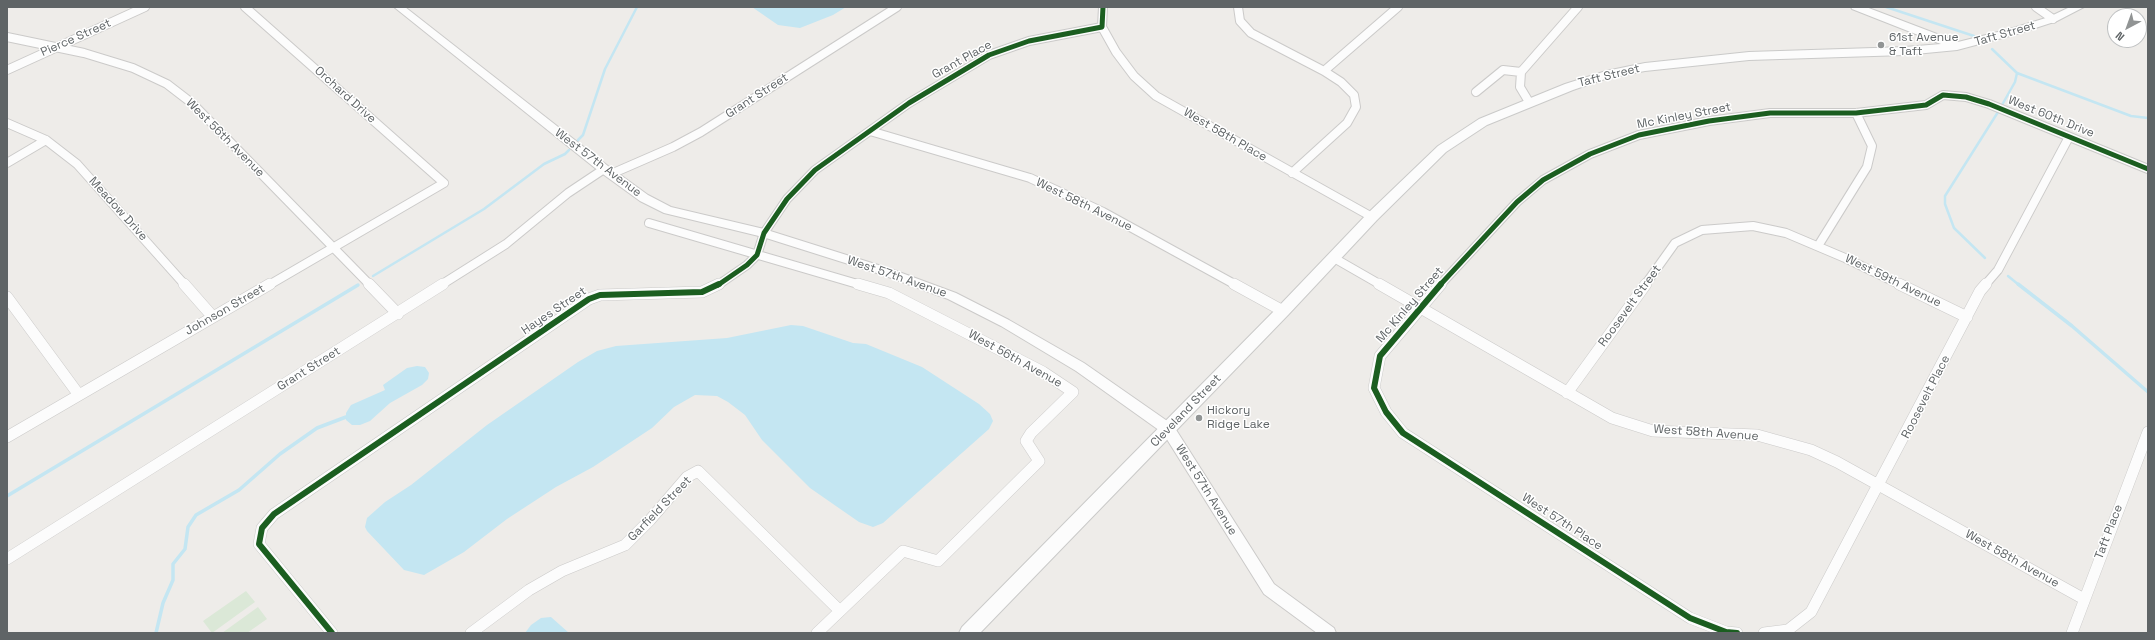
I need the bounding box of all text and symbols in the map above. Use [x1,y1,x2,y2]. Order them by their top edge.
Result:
north arrow [2107,8,2147,48]
street label: Pierce Street [39,16,113,60]
street label: Taft Street [1973,18,2037,50]
text: N [2112,29,2127,44]
place label: 61st Avenue & Taft [1889,31,1959,59]
street label: Grant Place [930,38,994,82]
marker: 61st Avenue & Taft [1876,40,1886,50]
street label: Taft Street [1577,61,1641,91]
street label: Orchard Drive [311,64,379,126]
street label: Grant Street [723,70,791,122]
street label: West 60th Drive [2006,93,2096,141]
street label: West 56th Avenue [183,96,267,180]
street label: Mc Kinley Street [1636,100,1732,132]
street label: West 58th Place [1181,105,1269,165]
street label: West 57th Avenue [552,126,644,200]
street label: Meadow Drive [86,174,150,244]
street label: West 58th Avenue [1034,175,1134,235]
street label: West 59th Avenue [1843,251,1943,311]
street label: West 57th Avenue [845,253,949,301]
street label: Roosevelt Street [1596,262,1664,350]
street label: Mc Kinley Street [1373,264,1447,346]
street label: Johnson Street [183,281,267,339]
street label: Hayes Street [519,284,589,338]
street label: West 56th Avenue [966,327,1064,391]
street label: Grant Street [275,344,343,394]
street label: Roosevelt Place [1899,353,1953,441]
street label: Cleveland Street [1148,372,1224,450]
place label: Hickory Ridge Lake [1207,404,1270,432]
marker: Hickory Ridge Lake [1194,413,1204,423]
street label: West 58th Avenue [1653,422,1759,444]
street label: West 57th Avenue [1172,442,1240,538]
street label: Garfield Street [625,473,695,545]
street label: West 57th Place [1519,491,1605,553]
street label: Taft Place [2092,503,2126,561]
street label: West 58th Avenue [1962,527,2062,591]

